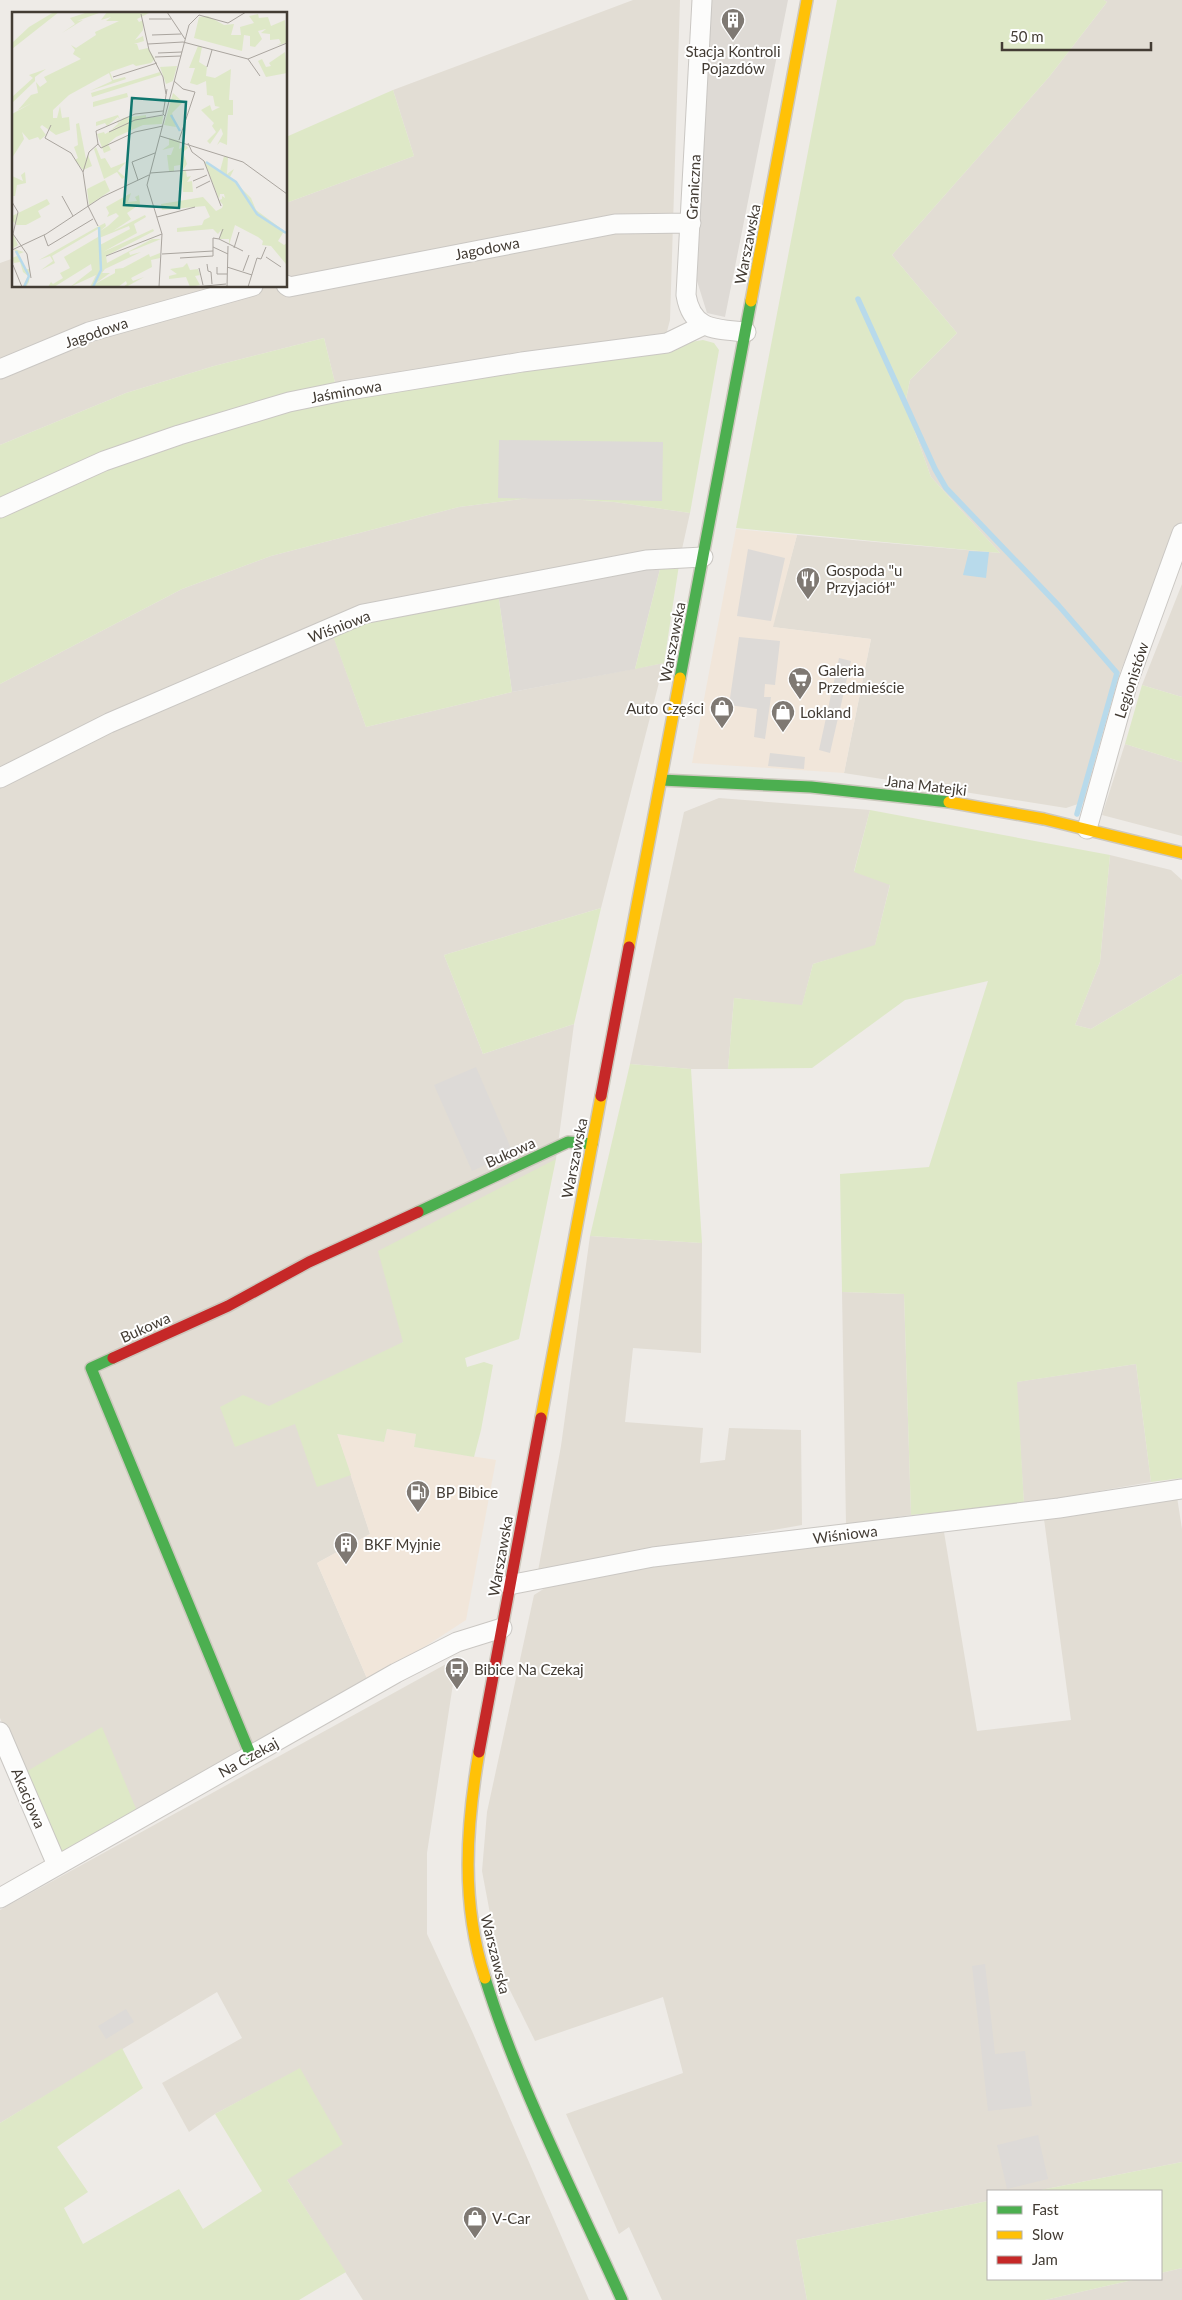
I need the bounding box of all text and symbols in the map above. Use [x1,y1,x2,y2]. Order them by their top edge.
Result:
building icon: Stacja Kontroli Pojazdów [720,7,746,41]
inset map [12,12,288,288]
scale bar [1002,20,1151,52]
text: 50 m [1010,27,1044,45]
place label: Stacja Kontroli Pojazdów [685,42,781,77]
street label: Graniczna [682,154,704,220]
street label: Warszawska [730,202,764,286]
street label: Jagodowa [453,233,521,263]
street label: Jagodowa [62,313,130,351]
street label: Jaśminowa [309,376,383,406]
place label: Gospoda "u Przyjaciół" [826,561,902,596]
restaurant icon: Gospoda "u Przyjaciół" [795,566,821,600]
street label: Warszawska [655,600,689,684]
street label: Wiśniowa [305,606,373,646]
street label: Legionistów [1110,639,1152,720]
place label: Galeria Przedmieście [818,661,904,696]
supermarket icon: Galeria Przedmieście [787,666,813,700]
shop icon: Auto Części [709,695,735,729]
place label: Auto Części [626,699,704,717]
shop icon: Lokland [770,699,796,733]
place label: Lokland [800,703,851,721]
street label: Jana Matejki [884,771,968,799]
street label: Warszawska [557,1116,591,1200]
street label: Bukowa [482,1133,538,1171]
street label: Bukowa [117,1308,173,1346]
fuel station icon: BP Bibice [405,1479,431,1513]
place label: BP Bibice [436,1483,498,1501]
street label: Warszawska [484,1514,516,1598]
street label: Wiśniowa [812,1521,878,1547]
building icon: BKF Myjnie [333,1531,359,1565]
place label: BKF Myjnie [364,1535,441,1553]
bus stop icon: Bibice Na Czekaj [444,1656,470,1690]
place label: Bibice Na Czekaj [474,1660,584,1678]
street label: Na Czekaj [215,1733,281,1781]
street label: Akacjowa [8,1765,50,1831]
street label: Warszawska [477,1912,515,1996]
legend [987,2190,1162,2280]
text: Fast [1032,2200,1059,2218]
shop icon: V-Car [462,2205,488,2239]
place label: V-Car [492,2209,531,2227]
text: Slow [1032,2225,1064,2243]
text: Jam [1032,2250,1058,2268]

